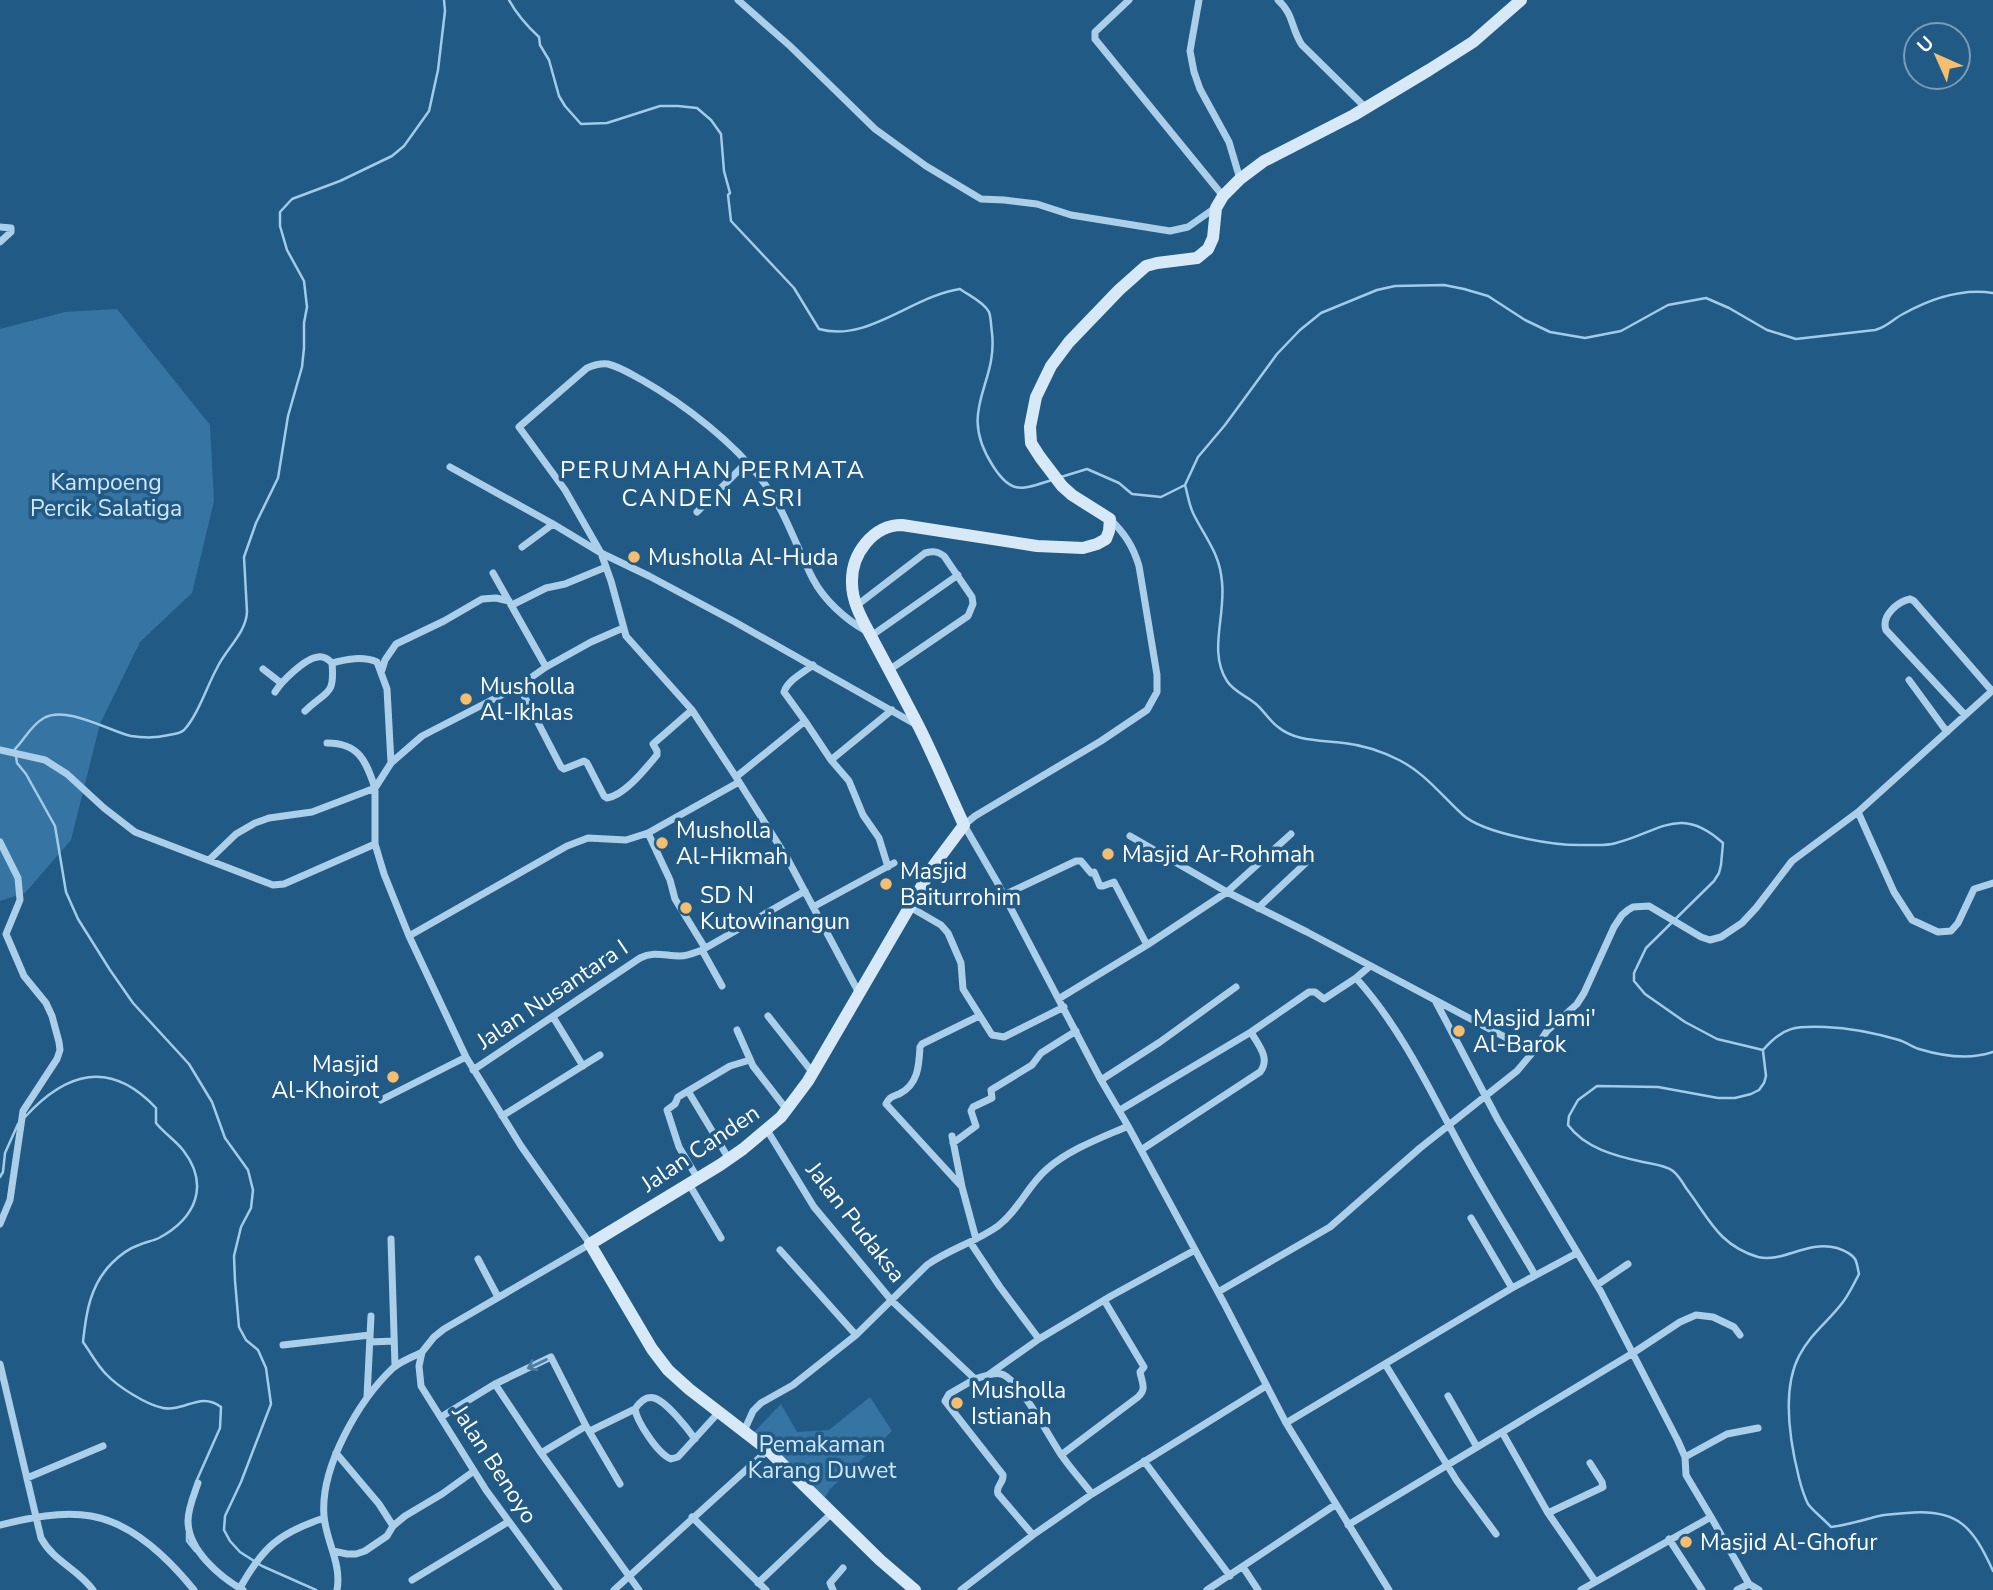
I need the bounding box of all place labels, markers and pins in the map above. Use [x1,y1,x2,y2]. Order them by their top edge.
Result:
place label: Musholla Al-Huda [648,542,838,573]
marker: Musholla Al-Huda [626,549,642,565]
place label: Musholla Al-Ikhlas [480,671,575,728]
marker: Musholla Al-Ikhlas [458,691,474,707]
place label: Musholla Al-Hikmah [676,815,788,872]
marker: Musholla Al-Hikmah [654,835,670,851]
place label: Masjid Ar-Rohmah [1122,839,1315,870]
marker: Masjid Ar-Rohmah [1100,846,1116,862]
place label: Masjid Baiturrohim [900,856,1021,913]
marker: Masjid Baiturrohim [878,876,894,892]
place label: SD N Kutowinangun [700,880,850,937]
marker: SD N Kutowinangun [678,900,694,916]
place label: Masjid Jami' Al-Barok [1473,1003,1596,1060]
marker: Masjid Jami' Al-Barok [1451,1023,1467,1039]
place label: Masjid Al-Khoirot [271,1049,380,1106]
marker: Masjid Al-Khoirot [385,1069,401,1085]
place label: Musholla Istianah [971,1375,1066,1432]
marker: Musholla Istianah [949,1395,965,1411]
place label: Masjid Al-Ghofur [1700,1527,1878,1558]
marker: Masjid Al-Ghofur [1678,1534,1694,1550]

